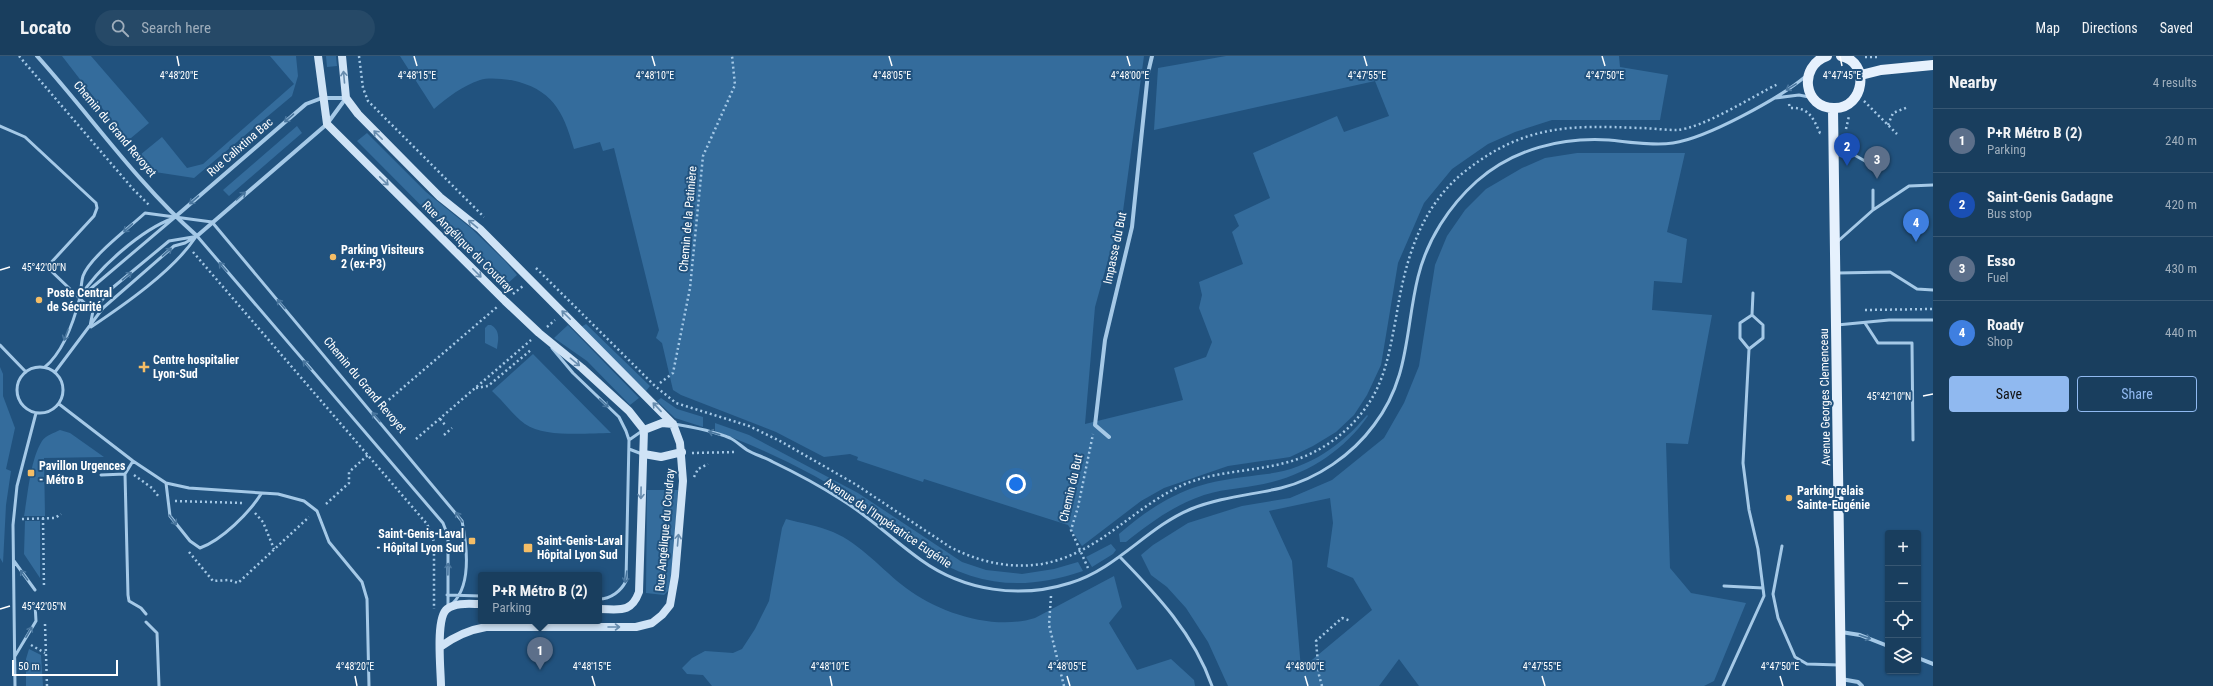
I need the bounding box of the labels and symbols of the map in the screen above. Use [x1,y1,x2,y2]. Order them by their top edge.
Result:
text: 4°48'20"E [160,70,198,81]
text: 4°48'15"E [398,70,436,81]
text: 4°48'10"E [636,70,674,81]
text: 4°48'05"E [873,70,911,81]
text: 4°48'00"E [1111,70,1149,81]
text: 4°47'55"E [1348,70,1386,81]
text: 4°47'50"E [1586,70,1624,81]
text: 4°47'45"E [1823,70,1861,81]
one-way arrow [341,71,348,84]
street label: Chemin du Grand Revoyet [71,78,159,180]
one-way arrow [1786,83,1797,91]
one-way arrow [284,113,294,122]
street label: Rue Calixtina Bac [204,114,276,179]
one-way arrow [374,130,383,140]
pin: 2 [1834,133,1860,166]
pin: 3 [1864,146,1890,179]
street label: Chemin de la Patinière [676,165,700,272]
one-way arrow [379,177,389,186]
one-way arrow [236,192,247,201]
one-way arrow [189,196,200,205]
street label: Rue Angélique du Coudray [419,198,517,296]
pin: 4 [1903,209,1929,242]
street label: Impasse du But [1101,210,1130,285]
one-way arrow [468,219,478,228]
one-way arrow [123,224,134,233]
place label: Parking Visiteurs 2 (ex-P3) [341,243,425,271]
one-way arrow [161,248,172,257]
marker: Parking Visiteurs 2 (ex-P3) [328,252,338,262]
text: 45°42'00"N [22,262,66,273]
one-way arrow [219,262,228,272]
one-way arrow [472,268,482,278]
one-way arrow [121,271,132,280]
place label: Poste Central de Sécurité [47,286,112,314]
marker: Poste Central de Sécurité [34,295,44,305]
one-way arrow [276,298,285,309]
one-way arrow [561,310,571,320]
street label: Avenue Georges Clemenceau [1817,328,1833,466]
one-way arrow [62,329,70,341]
street label: Chemin du Grand Revoyet [321,334,409,436]
place label: Centre hospitalier Lyon-Sud [153,353,239,381]
one-way arrow [569,357,580,366]
one-way arrow [303,360,312,370]
marker: Centre hospitalier Lyon-Sud [138,361,150,373]
text: 45°42'10"N [1867,391,1911,402]
one-way arrow [599,398,609,408]
one-way arrow [652,402,662,412]
one-way arrow [372,412,381,422]
one-way arrow [707,429,720,436]
street label: Chemin du But [1056,452,1086,523]
place label: Pavillon Urgences - Métro B [39,459,126,487]
marker: Pavillon Urgences - Métro B [26,468,36,478]
street label: Rue Angélique du Coudray [653,468,677,592]
your location [1006,474,1026,494]
street label: Avenue de l'Impératrice Eugénie [822,475,955,571]
place label: Parking relais Sainte-Eugénie [1797,484,1870,512]
one-way arrow [637,486,645,499]
marker: Parking relais Sainte-Eugénie [1784,493,1794,503]
one-way arrow [455,512,463,523]
one-way arrow [169,515,177,526]
place label: Saint-Genis-Laval - Hôpital Lyon Sud [376,527,464,555]
place label: Saint-Genis-Laval Hôpital Lyon Sud [537,534,623,562]
one-way arrow [674,534,682,547]
marker: Saint-Genis-Laval - Hôpital Lyon Sud [467,536,477,546]
marker: Saint-Genis-Laval Hôpital Lyon Sud [522,542,534,554]
one-way arrow [444,563,451,576]
one-way arrow [20,570,28,581]
one-way arrow [622,570,629,583]
text: 45°42'05"N [22,601,66,612]
one-way arrow [607,623,620,631]
one-way arrow [26,626,34,638]
one-way arrow [1858,634,1870,642]
pin: 1 [527,637,553,670]
scale bar [12,658,118,677]
text: 4°48'20"E [336,661,374,672]
text: 4°48'15"E [573,661,611,672]
text: 4°48'10"E [811,661,849,672]
text: 4°48'05"E [1048,661,1086,672]
text: 4°48'00"E [1286,661,1324,672]
text: 4°47'55"E [1523,661,1561,672]
text: 4°47'50"E [1761,661,1799,672]

